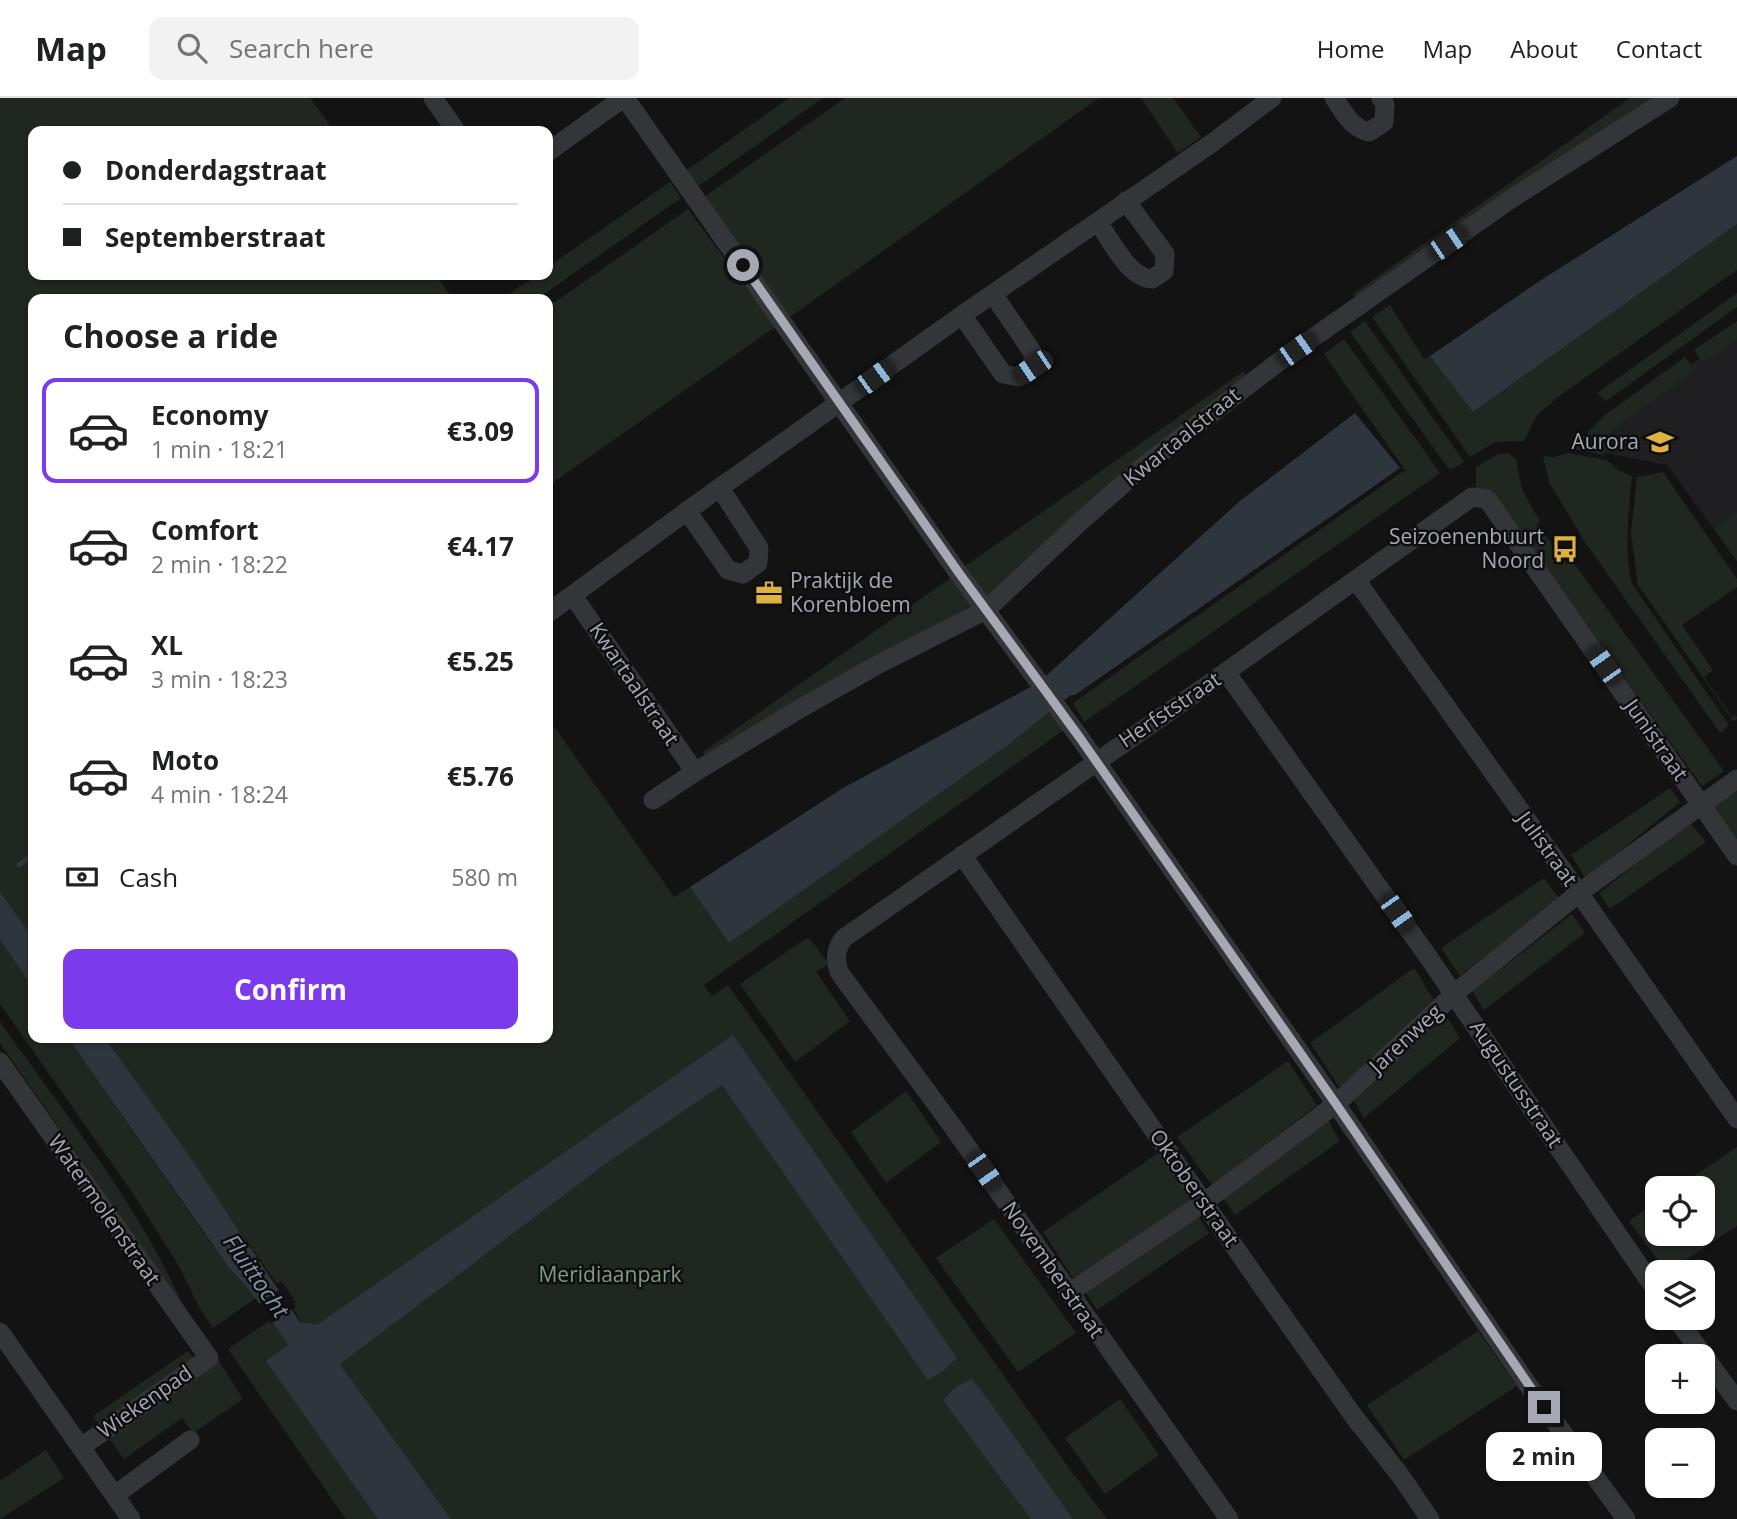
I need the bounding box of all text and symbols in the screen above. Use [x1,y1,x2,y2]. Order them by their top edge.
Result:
search box [149,17,639,80]
text: Map [35,26,107,71]
icon: search [173,29,211,67]
text: Search here [229,30,374,66]
text: Home [1317,32,1385,65]
text: Map [1423,32,1472,65]
text: About [1510,32,1578,65]
text: Contact [1616,32,1702,65]
text: Donderdagstraat [105,152,327,188]
text: Septemberstraat [105,219,326,255]
car [1425,223,1472,263]
route start [727,249,759,281]
text: Choose a ride [63,314,278,357]
car [1274,328,1321,370]
car [1010,347,1057,387]
car [852,356,899,398]
street label: Kwartaalstraat [1117,381,1246,492]
text: Economy [151,397,269,433]
icon: car [67,399,130,462]
text: €3.09 [447,413,514,449]
place label: Aurora [1571,427,1639,455]
school or university icon: Aurora [1645,427,1675,457]
text: 1 min · 18:21 [151,433,288,465]
text: Comfort [151,512,258,548]
icon: car [67,514,130,577]
place label: Seizoenenbuurt Noord [1389,522,1544,574]
text: €4.17 [447,528,514,564]
bus stop icon: Seizoenenbuurt Noord [1550,534,1580,564]
text: 2 min · 18:22 [151,548,288,580]
place label: Praktijk de Korenbloem [790,566,911,618]
office icon: Praktijk de Korenbloem [754,578,784,608]
street label: Kwartaalstraat [583,617,686,750]
text: XL [151,627,183,663]
icon: car [67,629,130,692]
car [1584,642,1625,688]
text: €5.25 [447,643,514,679]
text: 3 min · 18:23 [151,663,288,695]
street label: Herfststraat [1113,665,1226,754]
street label: Junistraat [1617,691,1695,786]
text: Moto [151,742,219,778]
icon: car [67,744,130,807]
text: €5.76 [447,758,514,794]
text: 4 min · 18:24 [151,778,288,810]
street label: Julistraat [1510,804,1584,891]
icon: cash [63,858,101,896]
text: Cash [119,859,178,895]
text: 580 m [451,861,518,893]
car [1377,890,1418,936]
button: Confirm [63,949,518,1029]
street label: Jarenweg [1361,997,1448,1081]
street label: Augustusstraat [1464,1014,1570,1153]
street label: Oktoberstraat [1144,1123,1246,1252]
street label: Watermolenstraat [42,1129,167,1290]
car [964,1148,1005,1194]
map controls [1645,1176,1715,1498]
button: locate [1645,1176,1715,1246]
street label: Novemberstraat [996,1196,1111,1343]
water label: Fluittocht [216,1227,298,1325]
park label: Meridiaanpark [538,1260,682,1288]
button: layers [1645,1260,1715,1330]
button: + [1645,1344,1715,1414]
street label: Wiekenpad [92,1358,197,1444]
route end [1528,1391,1560,1423]
button: − [1645,1428,1715,1498]
callout: 2 min [1486,1432,1602,1480]
text: 2 min [1512,1440,1576,1472]

